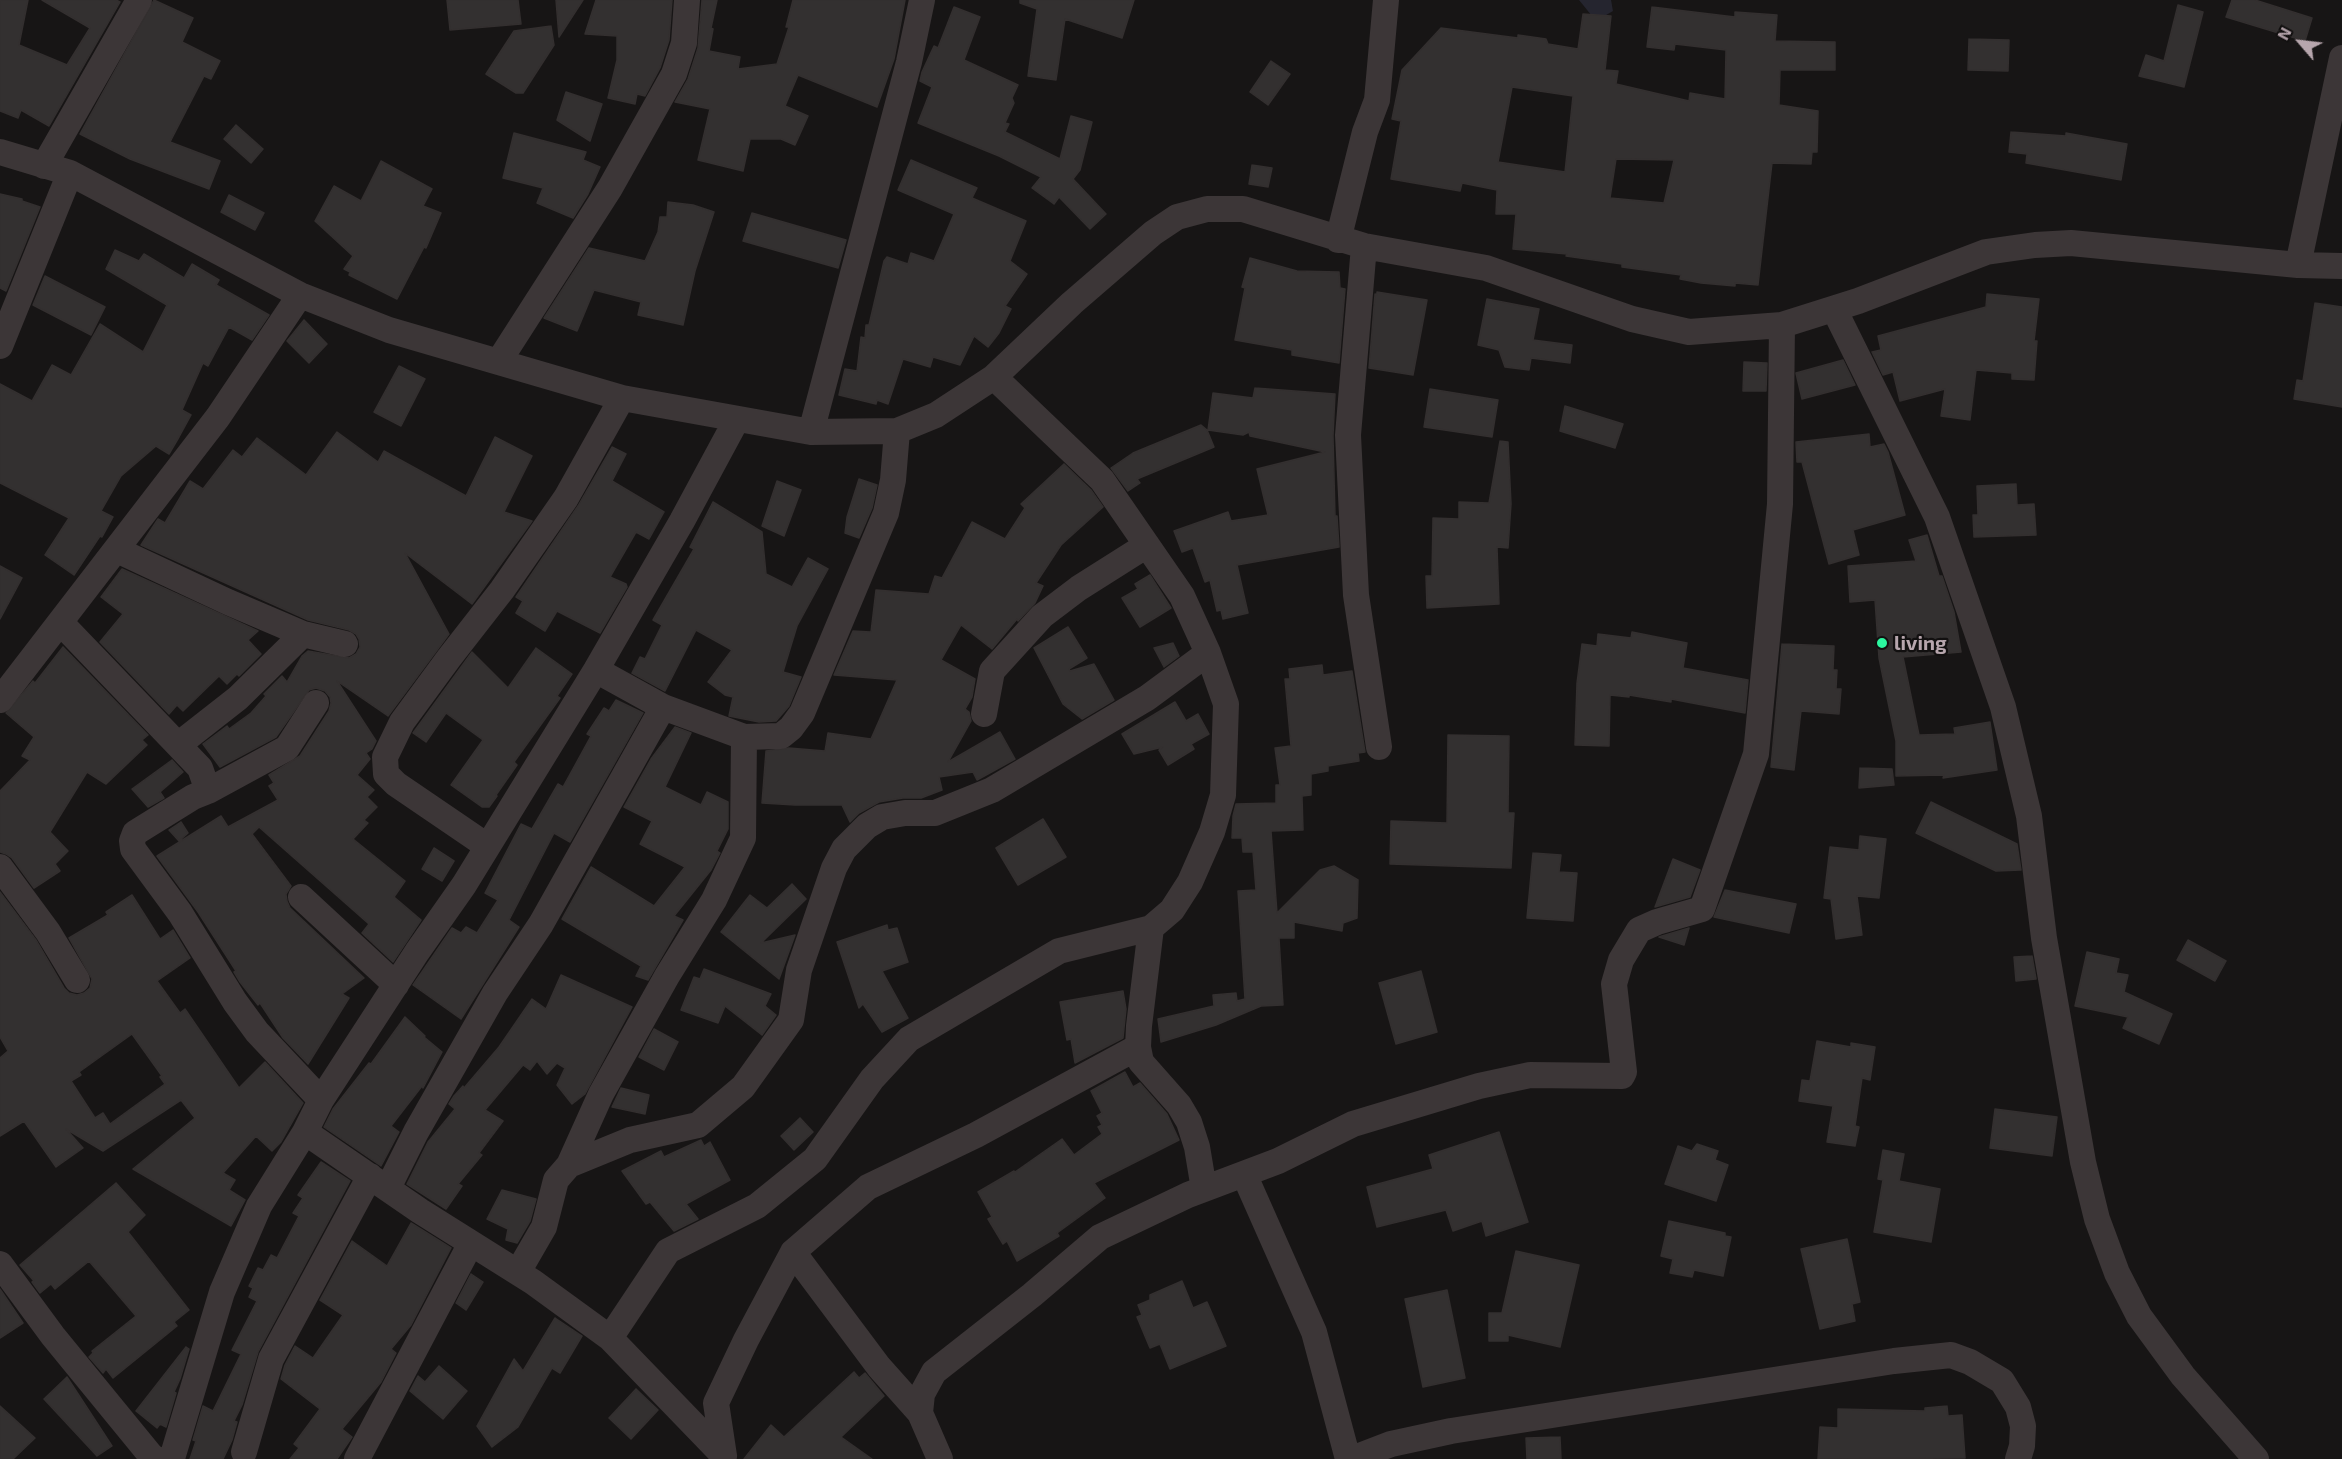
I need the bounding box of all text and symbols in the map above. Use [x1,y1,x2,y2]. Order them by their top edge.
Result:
north arrow [2270,12,2330,72]
text: N [2273,24,2295,43]
place label: living [1894,631,1947,655]
marker: living [1875,636,1889,650]

